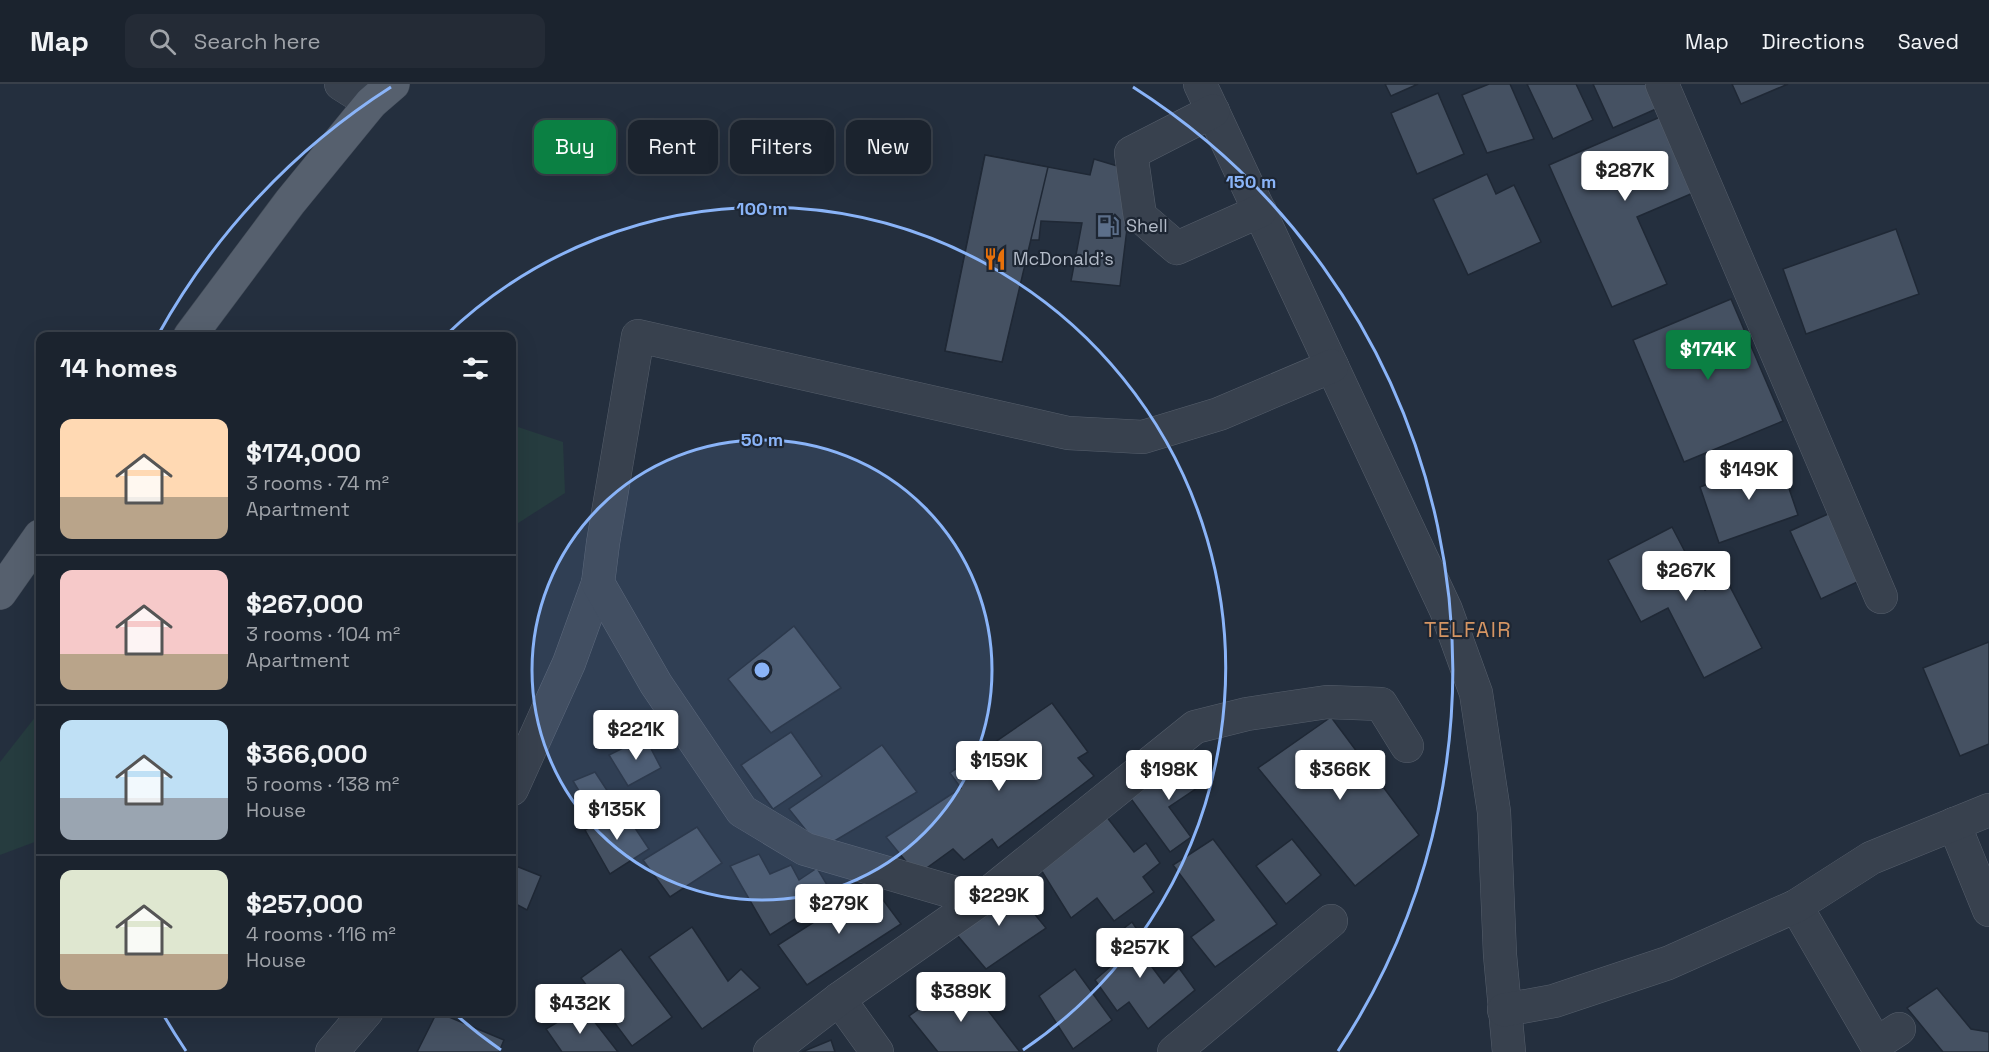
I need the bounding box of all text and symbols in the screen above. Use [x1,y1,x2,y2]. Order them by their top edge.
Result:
search box [125,14,545,68]
text: Map [30,23,89,59]
icon: search [146,25,179,58]
text: Search here [194,27,321,55]
text: Map [1685,28,1729,55]
text: Directions [1762,28,1865,55]
text: Saved [1898,28,1959,55]
chip: Buy [534,120,616,174]
chip: Rent [628,120,718,174]
chip: Filters [730,120,834,174]
chip: New [846,120,931,174]
pin: $287K [1583,151,1667,202]
text: $287K [1595,157,1655,183]
text: 150 m [1226,170,1276,193]
text: 100 m [736,197,788,220]
fuel station icon: Shell [1095,213,1121,239]
place label: Shell [1126,214,1168,237]
restaurant icon: McDonald's [982,246,1008,272]
place label: McDonald's [1013,247,1114,270]
pin: $174K [1666,330,1750,381]
text: $174K [1680,336,1736,362]
text: 14 homes [60,351,178,385]
icon: filters [459,352,492,385]
text: 50 m [741,428,783,451]
text: $174,000 [246,436,361,470]
icon: home [108,443,180,515]
pin: $149K [1707,450,1791,501]
text: $149K [1720,456,1778,482]
text: 3 rooms · 74 m² [246,470,389,496]
text: Apartment [246,496,350,522]
pin: $267K [1644,551,1728,602]
text: $267K [1656,557,1716,583]
text: $267,000 [246,587,363,621]
icon: home [108,594,180,666]
district label: TELFAIR [1424,616,1512,643]
text: 3 rooms · 104 m² [246,621,400,647]
text: Apartment [246,647,350,673]
centre of rings [752,660,772,680]
pin: $221K [594,710,678,761]
text: $221K [607,716,665,742]
text: $366,000 [246,737,368,771]
pin: $159K [957,741,1041,792]
icon: home [108,744,180,816]
text: $159K [970,747,1028,773]
pin: $198K [1127,750,1211,801]
pin: $366K [1298,750,1382,801]
text: $198K [1140,756,1198,782]
text: $366K [1309,756,1371,782]
text: 5 rooms · 138 m² [246,771,399,797]
pin: $135K [575,790,659,841]
text: $135K [588,796,646,822]
text: House [246,797,306,823]
pin: $229K [957,876,1041,927]
text: $229K [969,882,1029,908]
pin: $279K [797,884,881,935]
text: $257,000 [246,887,363,921]
text: $279K [809,890,869,916]
icon: home [108,894,180,966]
text: 4 rooms · 116 m² [246,921,396,947]
pin: $257K [1098,928,1182,979]
text: $257K [1110,934,1170,960]
text: House [246,947,306,973]
pin: $389K [919,972,1003,1023]
text: $389K [930,978,992,1004]
pin: $432K [538,984,622,1035]
text: $432K [549,990,611,1016]

